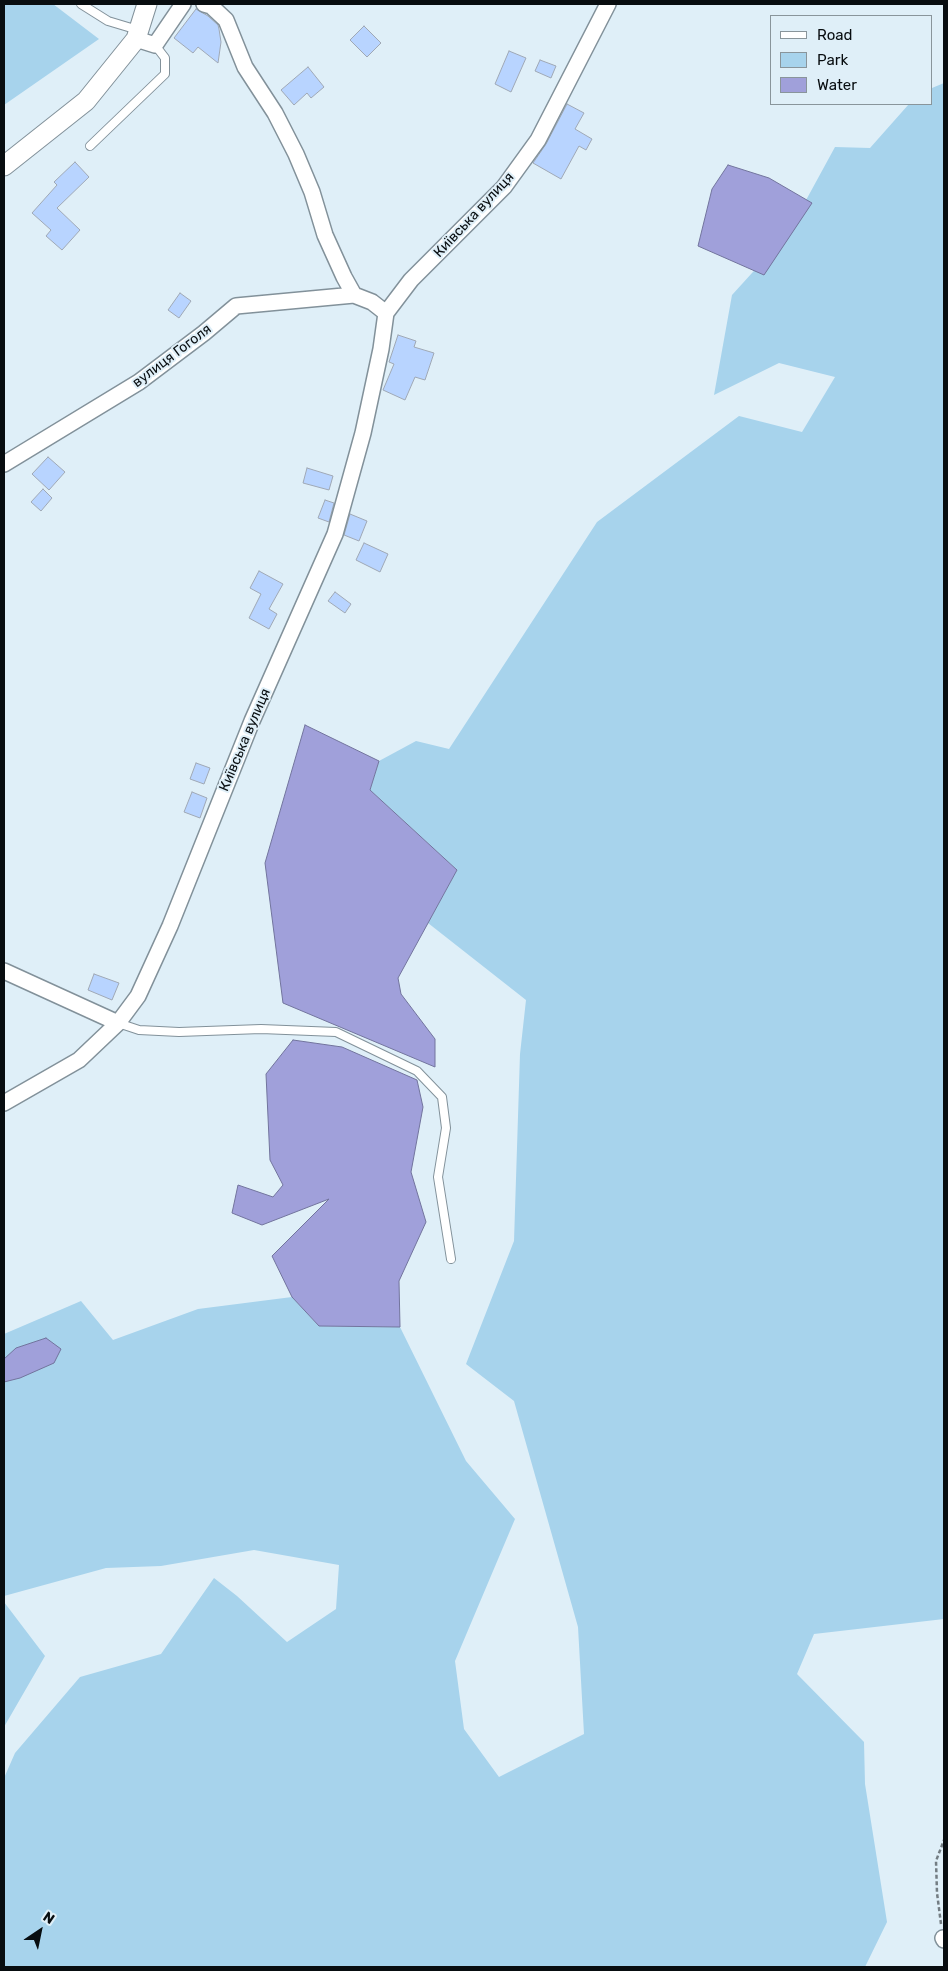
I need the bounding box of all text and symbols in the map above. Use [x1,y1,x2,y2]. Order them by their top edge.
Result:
legend [770,15,933,105]
text: Road [817,26,853,44]
text: Park [817,51,848,69]
text: Water [817,76,857,94]
street label: Київська вулиця [430,169,518,261]
street label: вулиця Гоголя [129,321,215,391]
street label: Київська вулиця [216,686,274,794]
north arrow [15,1906,65,1956]
text: N [40,1908,58,1928]

